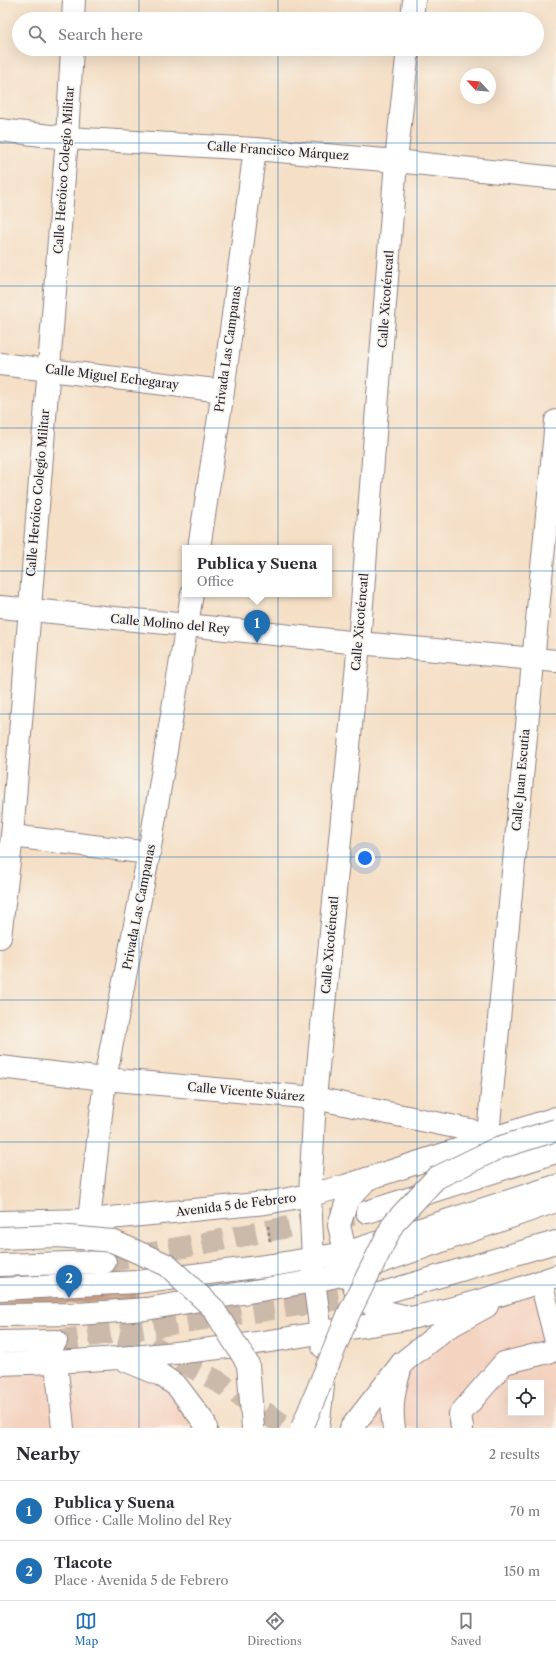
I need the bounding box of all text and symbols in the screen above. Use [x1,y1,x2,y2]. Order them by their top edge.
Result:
search box [12,12,544,56]
icon: search [26,23,48,45]
text: Search here [58,25,143,44]
north arrow [460,68,496,104]
street label: Calle Heróico Colegio Militar [50,86,77,254]
street label: Calle Francisco Márquez [207,138,349,163]
street label: Calle Xicoténcatl [375,249,396,348]
street label: Privada Las Campanas [211,285,244,413]
street label: Calle Miguel Echegaray [44,361,180,392]
street label: Calle Heróico Colegio Militar [23,409,52,577]
popup [182,545,332,597]
text: Publica y Suena [197,554,317,573]
street label: Calle Xicoténcatl [348,572,371,671]
text: Office [197,573,234,589]
pin: 1 [244,610,270,643]
street label: Calle Molino del Rey [110,611,231,636]
street label: Calle Juan Escutia [509,728,533,832]
street label: Privada Las Campanas [119,843,158,971]
your location [355,848,375,868]
street label: Calle Xicoténcatl [318,895,341,994]
street label: Calle Vicente Suárez [187,1079,305,1104]
street label: Avenida 5 de Febrero [174,1190,297,1219]
pin: 2 [56,1265,82,1298]
map controls [508,1380,544,1416]
button: locate [508,1380,544,1416]
text: Nearby [16,1444,80,1464]
text: 2 results [489,1446,540,1462]
text: Publica y Suena [54,1493,175,1512]
text: 1 [26,1503,32,1519]
text: 70 m [510,1503,540,1519]
text: Office · Calle Molino del Rey [54,1512,232,1528]
text: Tlacote [54,1553,112,1572]
text: 2 [25,1563,33,1579]
text: 150 m [504,1563,540,1579]
text: Place · Avenida 5 de Febrero [54,1572,229,1588]
tab: Map [75,1610,98,1648]
tab: Directions [247,1610,302,1648]
tab: Saved [451,1610,481,1648]

